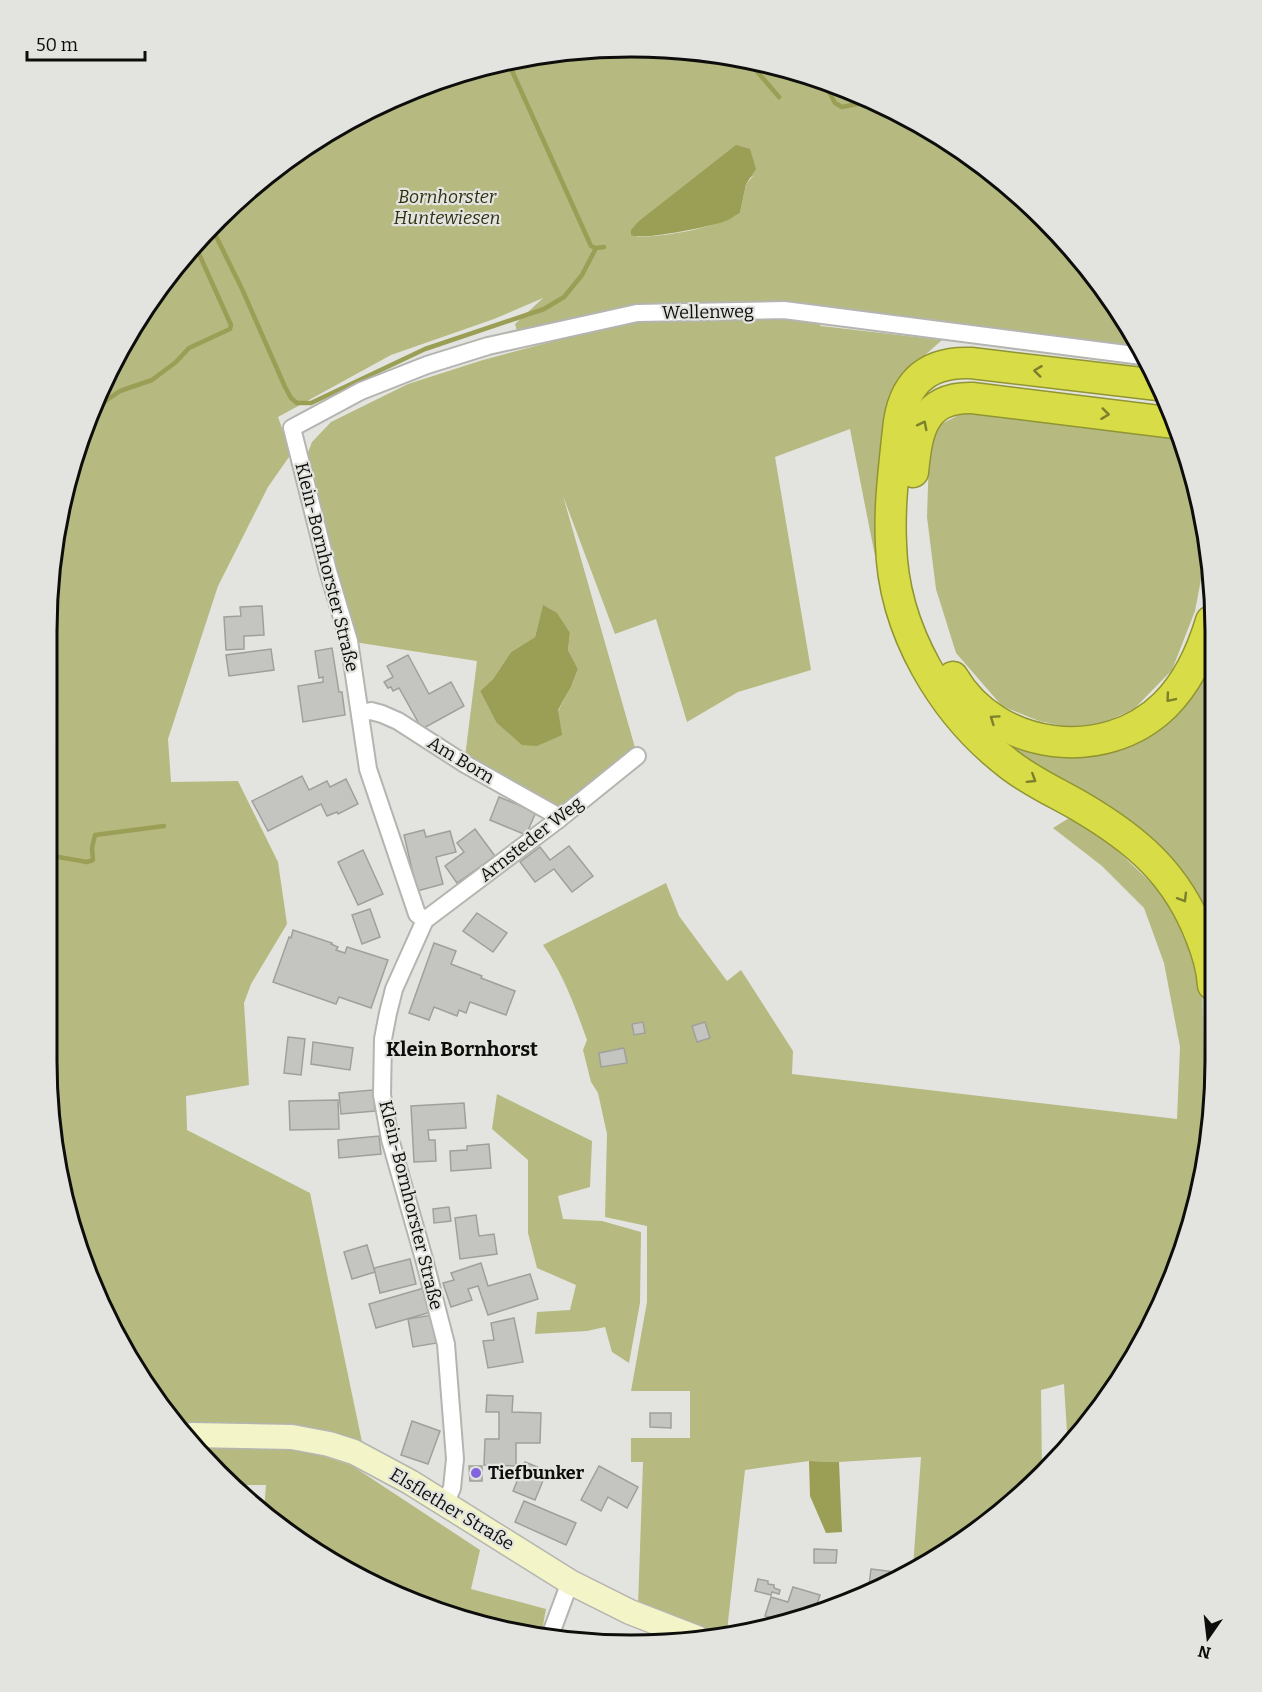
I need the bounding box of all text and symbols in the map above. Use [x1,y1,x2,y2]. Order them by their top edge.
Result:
scale bar [27,24,146,62]
text: 50 m [36,34,78,56]
park label: Bornhorster Huntewiesen [393,186,501,229]
street label: Wellenweg [662,300,754,324]
one-way arrow [1033,365,1042,377]
one-way arrow [1101,407,1110,420]
one-way arrow [915,421,927,432]
street label: Klein-Bornhorster Straße [290,460,364,674]
one-way arrow [1167,691,1178,702]
one-way arrow [989,715,1000,726]
street label: Am Born [424,732,499,789]
one-way arrow [1026,771,1036,783]
street label: Arnsteder Weg [475,792,587,886]
one-way arrow [1176,892,1187,902]
district label: Klein Bornhorst [386,1037,538,1061]
street label: Klein-Bornhorster Straße [374,1098,448,1312]
place label: Tiefbunker [488,1462,585,1484]
street label: Elsflether Straße [386,1463,518,1555]
marker: Tiefbunker [469,1466,483,1480]
north arrow [1178,1608,1238,1668]
text: N [1196,1641,1213,1663]

